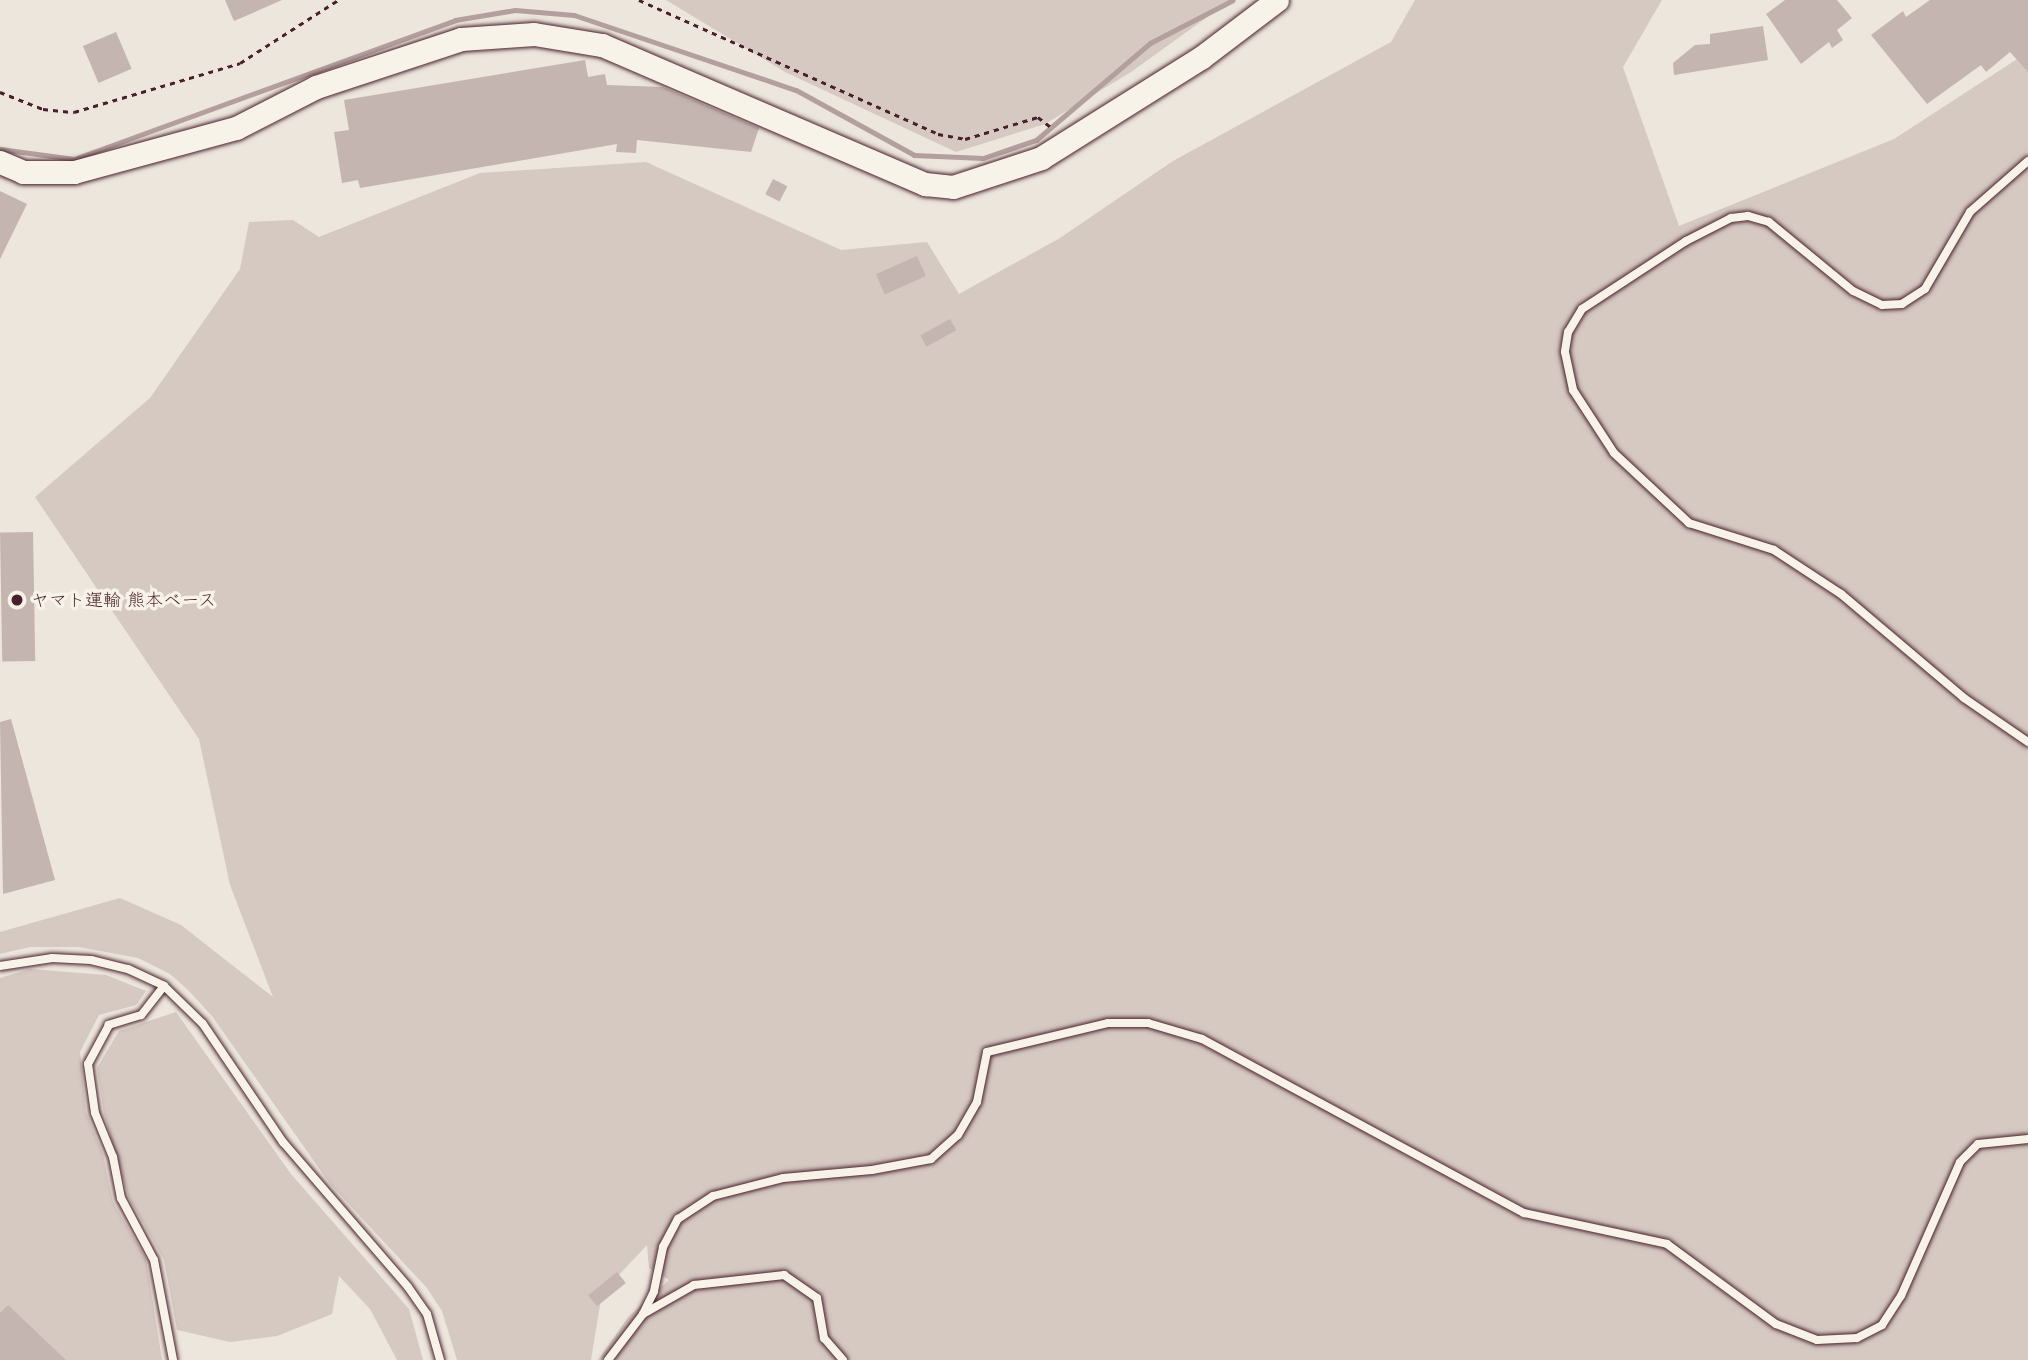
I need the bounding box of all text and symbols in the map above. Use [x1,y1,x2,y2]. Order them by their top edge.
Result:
place label: ヤマト運輸 熊本ベース [31,589,217,611]
marker: ヤマト運輸 熊本ベース [9,592,25,608]

